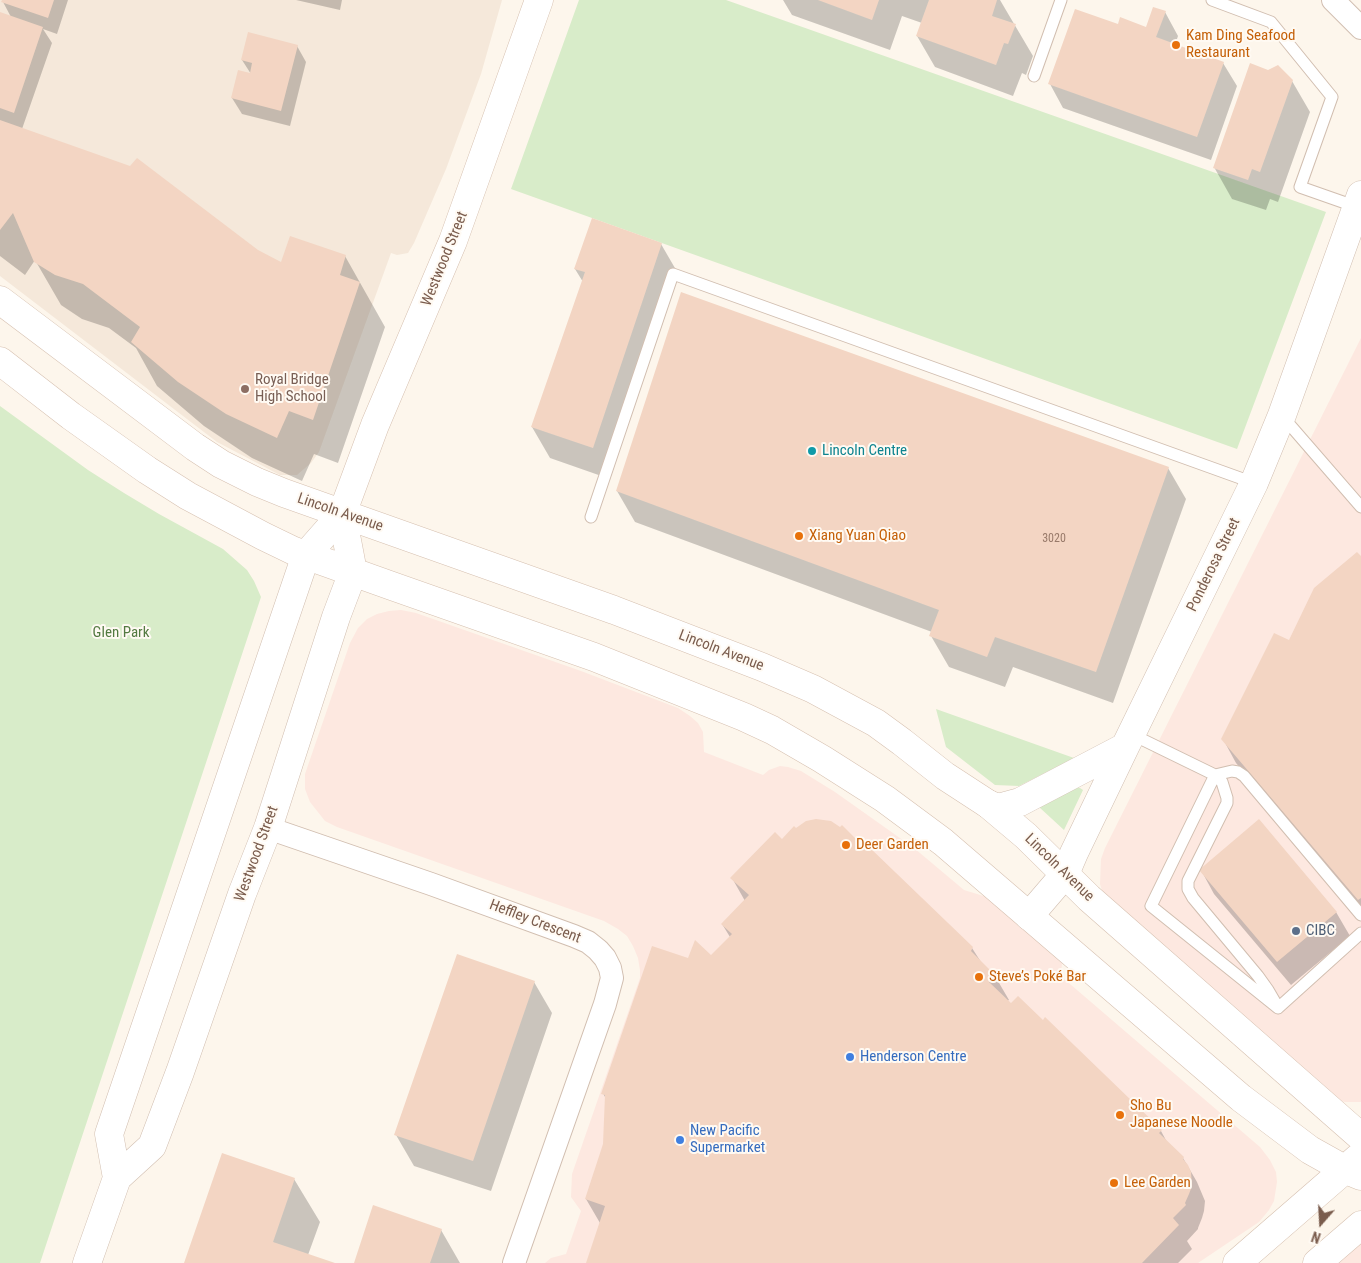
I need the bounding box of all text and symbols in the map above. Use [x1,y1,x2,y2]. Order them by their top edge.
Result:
place label: Kam Ding Seafood Restaurant [1186,27,1295,62]
marker: Kam Ding Seafood Restaurant [1170,39,1182,51]
street label: Westwood Street [418,209,472,309]
place label: Royal Bridge High School [255,371,329,406]
marker: Royal Bridge High School [239,383,251,395]
place label: Lincoln Centre [822,442,907,460]
marker: Lincoln Centre [806,445,818,457]
street label: Lincoln Avenue [295,490,385,536]
street label: Ponderosa Street [1184,515,1244,615]
place label: Xiang Yuan Qiao [809,527,906,545]
marker: Xiang Yuan Qiao [793,530,805,542]
house number: 3020 [1042,532,1066,546]
park label: Glen Park [93,624,149,642]
street label: Lincoln Avenue [676,627,766,675]
street label: Westwood Street [231,804,283,904]
street label: Lincoln Avenue [1021,830,1097,906]
place label: Deer Garden [856,836,929,854]
marker: Deer Garden [840,839,852,851]
street label: Heffley Crescent [487,896,583,948]
place label: CIBC [1306,922,1335,940]
marker: CIBC [1290,925,1302,937]
place label: Steve’s Poké Bar [989,968,1086,986]
marker: Steve’s Poké Bar [973,971,985,983]
place label: Henderson Centre [860,1048,966,1066]
marker: Henderson Centre [844,1051,856,1063]
place label: Sho Bu Japanese Noodle [1130,1097,1233,1132]
marker: Sho Bu Japanese Noodle [1114,1109,1126,1121]
place label: New Pacific Supermarket [690,1122,765,1157]
marker: New Pacific Supermarket [674,1134,686,1146]
place label: Lee Garden [1124,1174,1191,1192]
marker: Lee Garden [1108,1177,1120,1189]
north arrow [1296,1198,1346,1248]
text: N [1309,1228,1323,1246]

